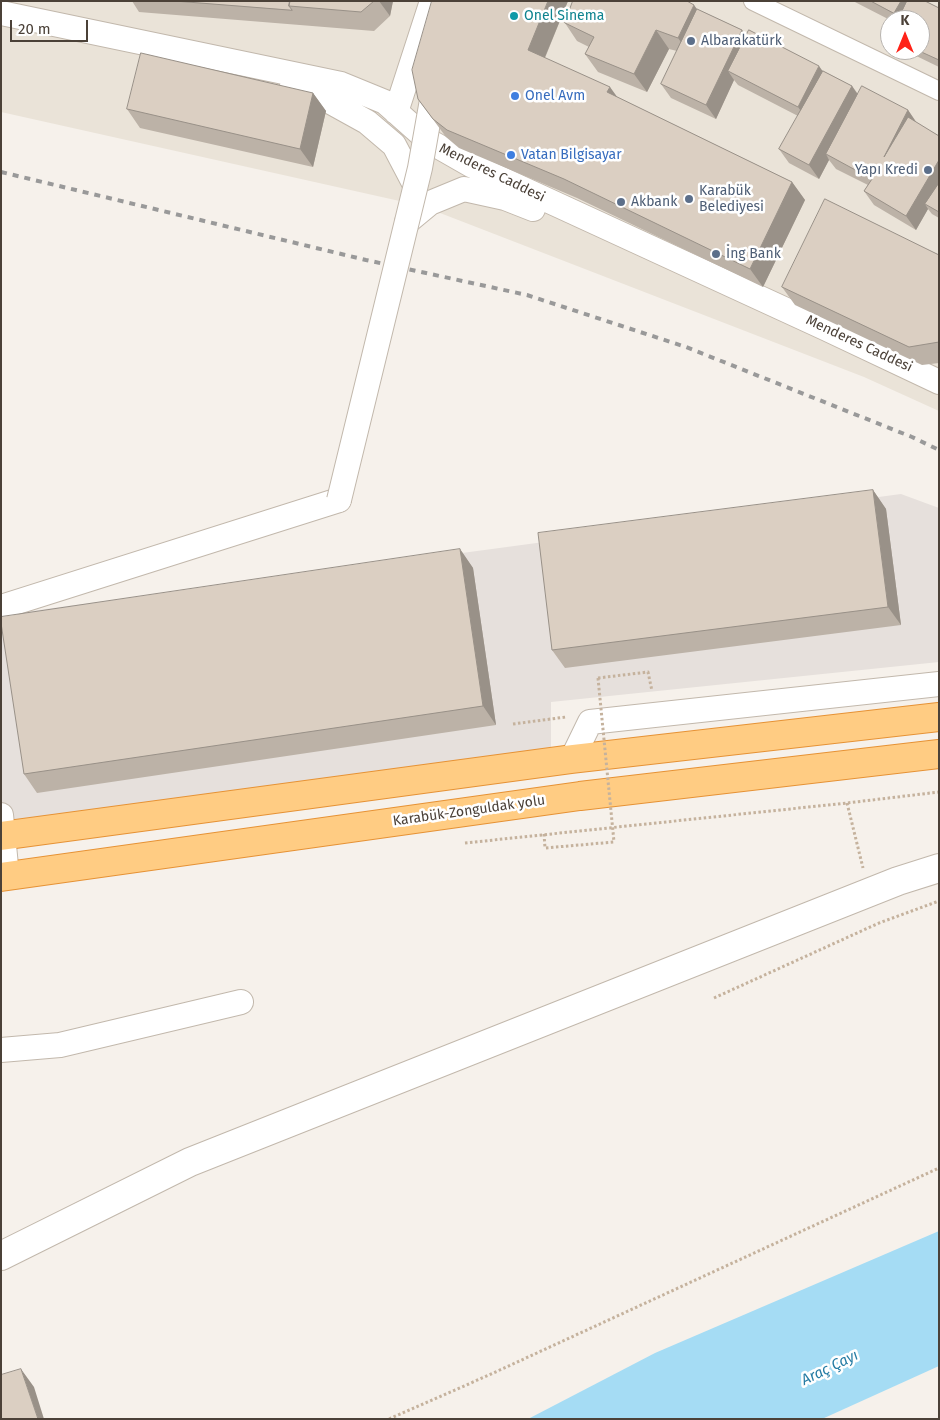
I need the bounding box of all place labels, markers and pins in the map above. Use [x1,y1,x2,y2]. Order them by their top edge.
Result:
place label: Onel Sinema [524,8,604,24]
marker: Onel Sinema [508,10,520,22]
place label: Albarakatürk [701,33,782,49]
marker: Albarakatürk [685,35,697,47]
place label: Onel Avm [525,88,585,104]
marker: Onel Avm [509,90,521,102]
place label: Vatan Bilgisayar [521,147,622,163]
marker: Vatan Bilgisayar [505,149,517,161]
place label: Yapı Kredi [855,162,918,178]
marker: Yapı Kredi [922,164,934,176]
place label: Karabük Belediyesi [699,183,764,216]
marker: Karabük Belediyesi [683,193,695,205]
place label: Akbank [631,194,677,210]
marker: Akbank [615,196,627,208]
place label: İng Bank [726,246,781,262]
marker: İng Bank [710,248,722,260]

